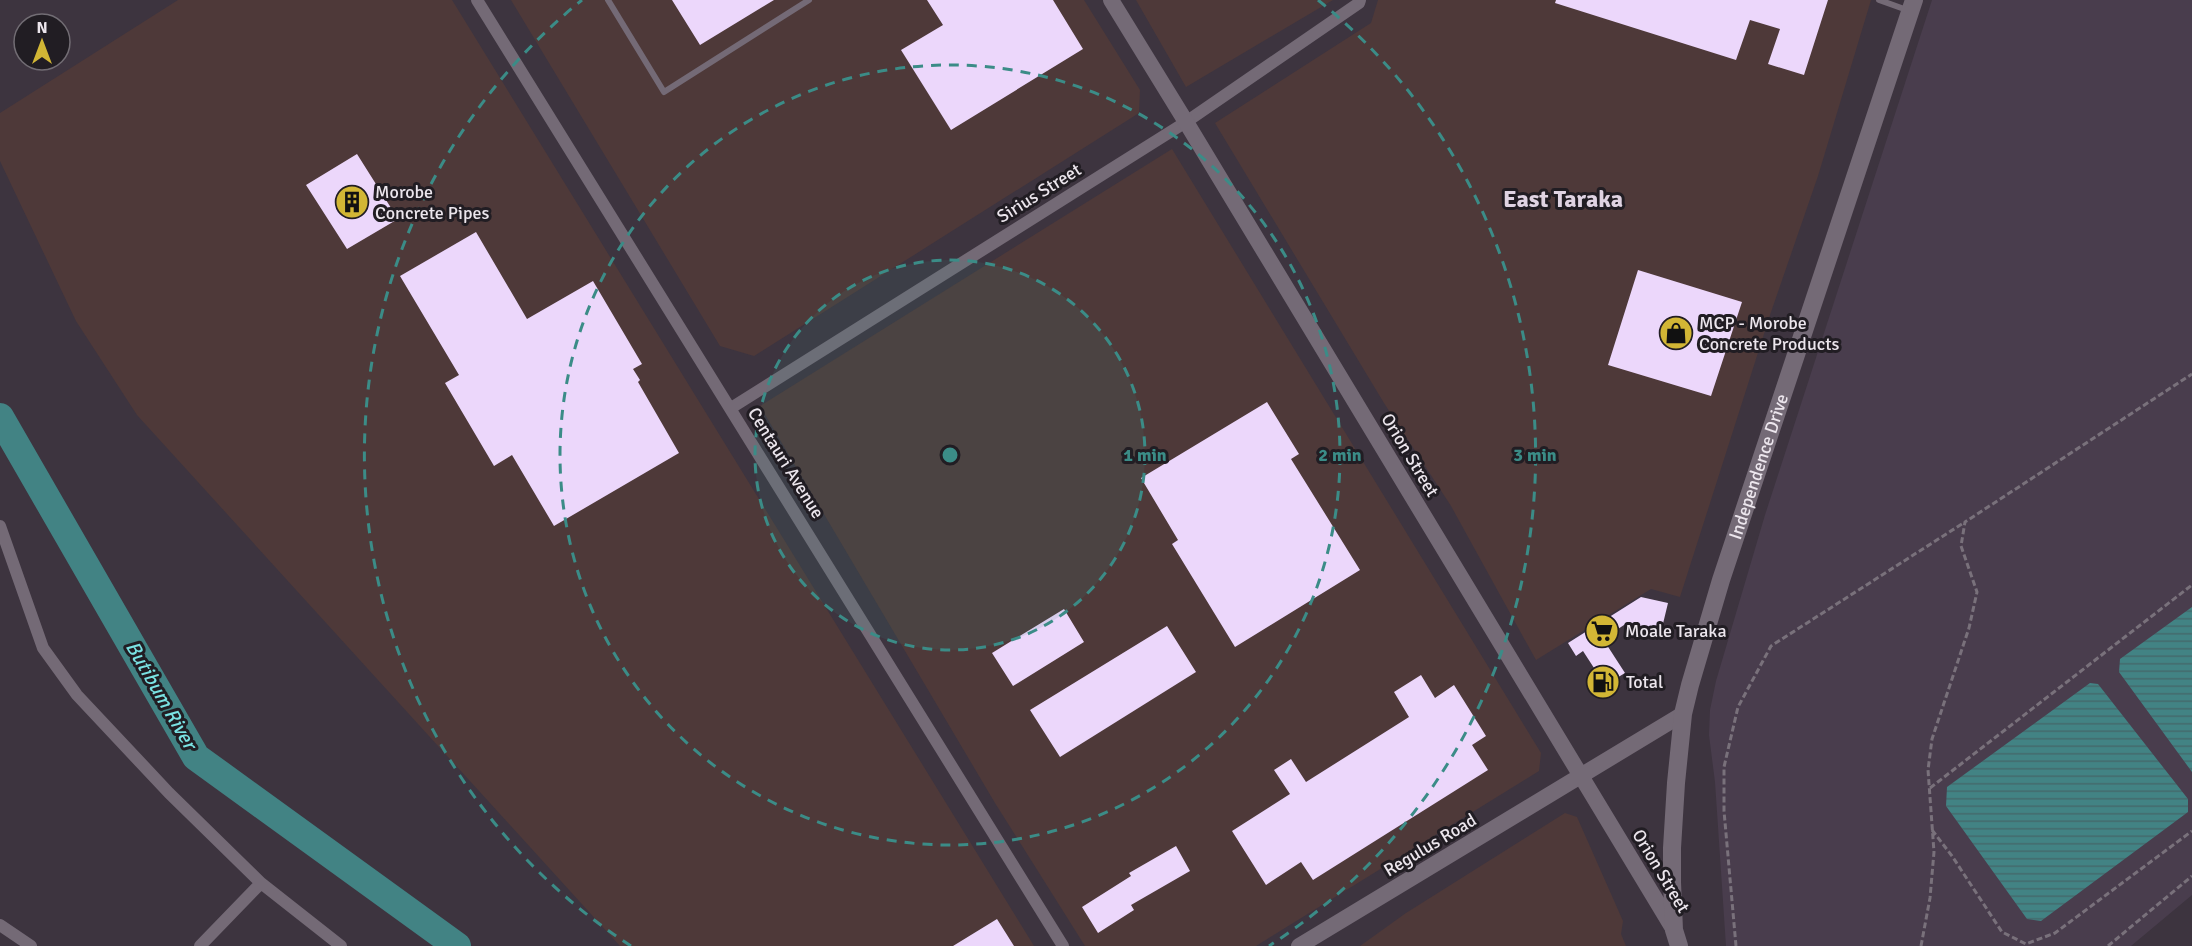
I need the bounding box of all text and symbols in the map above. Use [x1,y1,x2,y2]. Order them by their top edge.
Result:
north arrow [12,12,72,72]
text: N [36,18,48,38]
street label: Sirius Street [993,158,1085,228]
place label: Morobe Concrete Pipes [375,181,489,224]
building icon: Morobe Concrete Pipes [334,184,370,220]
district label: East Taraka [1503,184,1623,214]
place label: MCP - Morobe Concrete Products [1699,312,1839,355]
shop icon: MCP - Morobe Concrete Products [1658,315,1694,351]
street label: Independence Drive [1724,391,1793,542]
street label: Centauri Avenue [743,403,829,523]
street label: Orion Street [1376,409,1444,501]
text: 1 min [1123,444,1167,466]
text: 2 min [1318,444,1362,466]
text: 3 min [1513,444,1557,466]
centre of rings [940,445,960,465]
supermarket icon: Moale Taraka [1584,613,1620,649]
place label: Moale Taraka [1625,620,1727,642]
water label: Butibum River [120,636,203,756]
fuel station icon: Total [1585,664,1621,700]
place label: Total [1626,671,1663,693]
street label: Regulus Road [1380,809,1480,881]
street label: Orion Street [1627,825,1695,917]

